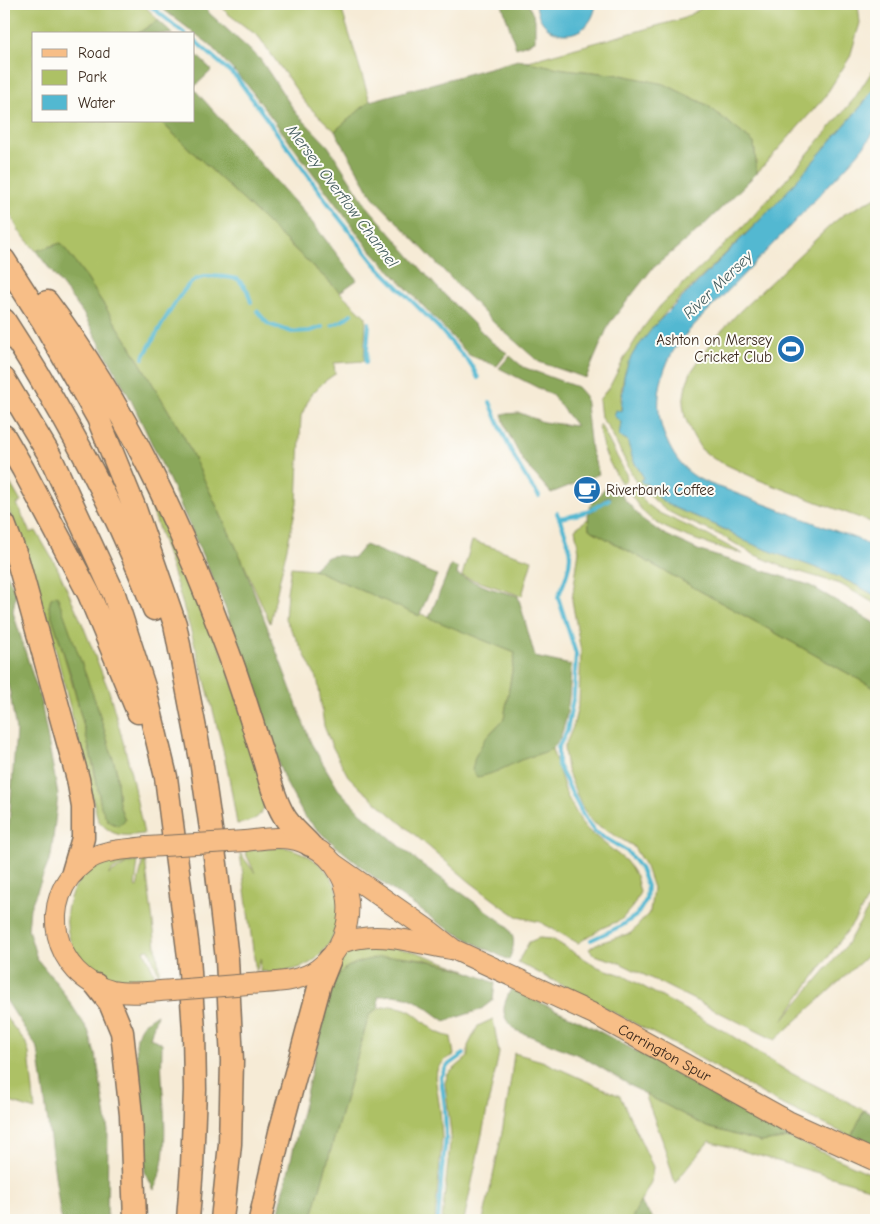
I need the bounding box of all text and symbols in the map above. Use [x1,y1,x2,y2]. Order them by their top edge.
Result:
legend [32,32,195,122]
text: Road [78,44,110,62]
text: Park [78,68,107,86]
text: Water [78,94,115,112]
water label: Mersey Overflow Channel [282,120,402,271]
water label: River Mersey [680,247,757,322]
place label: Ashton on Mersey Cricket Club [656,331,772,366]
sports icon: Ashton on Mersey Cricket Club [776,334,806,364]
cafe icon: Riverbank Coffee [572,475,602,505]
place label: Riverbank Coffee [606,481,715,499]
street label: Carrington Spur [615,1020,714,1086]

